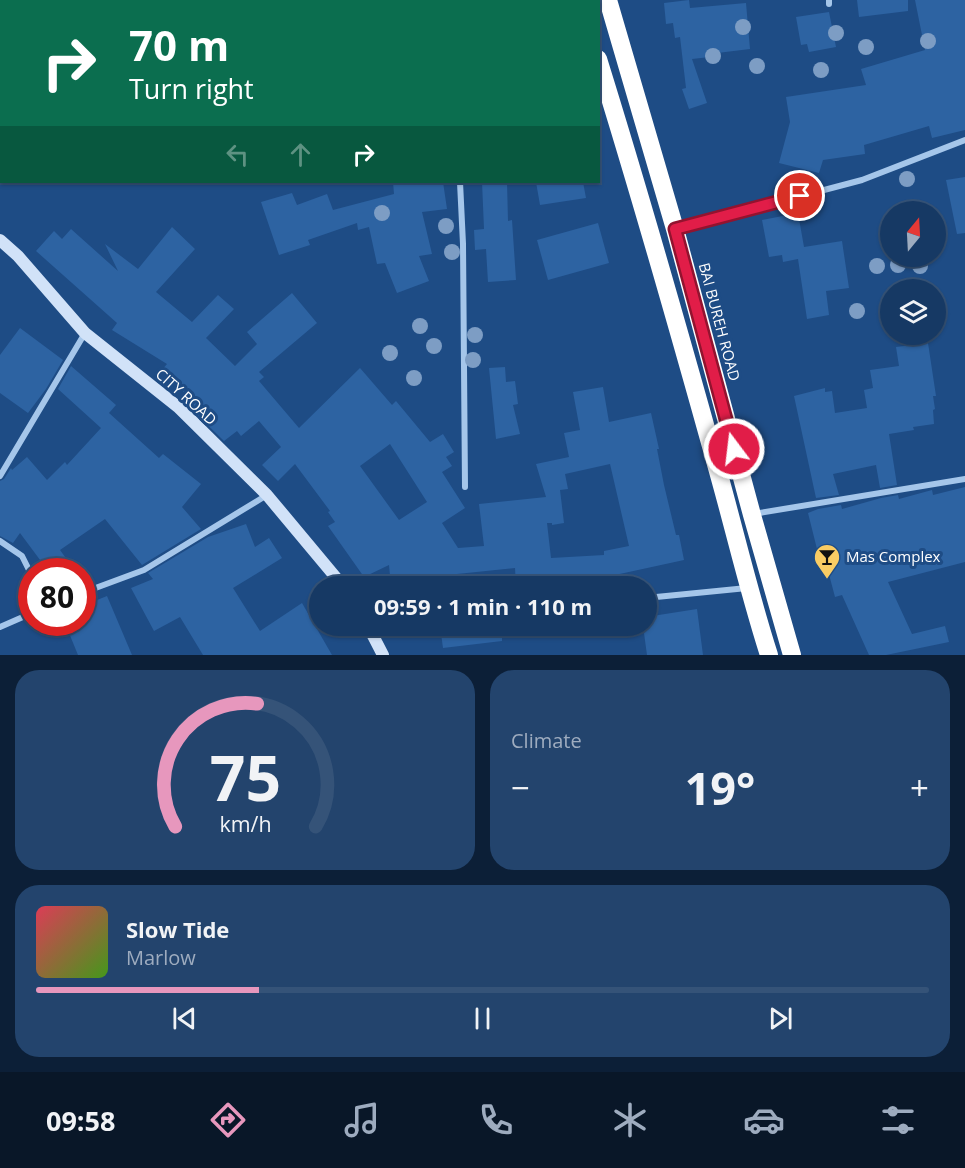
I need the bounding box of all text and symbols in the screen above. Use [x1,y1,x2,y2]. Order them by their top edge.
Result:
text: 70 m [129,16,229,73]
icon: right [30,24,108,102]
text: Turn right [129,70,254,107]
icon: left [221,138,254,171]
icon: ahead [284,138,317,171]
icon: right [347,138,380,171]
pin [774,170,825,221]
icon: arrive [783,179,816,212]
north arrow [880,201,946,267]
map controls [880,201,946,345]
street label: BAI BUREH ROAD [695,260,745,383]
button: layers [880,279,946,345]
street label: CITY ROAD [152,364,221,429]
position arrow [702,417,766,481]
bar icon: Mas Complex [812,542,842,580]
place label: Mas Complex [846,546,941,566]
speed limit sign: 80 [18,558,96,636]
text: 09:59 · 1 min · 110 m [374,591,592,621]
text: Climate [511,727,582,754]
text: 75 [209,734,281,819]
text: 19° [685,757,755,818]
text: − [511,765,530,810]
text: + [910,765,929,810]
text: km/h [219,809,271,838]
text: Slow Tide [126,914,229,944]
text: Marlow [126,944,196,971]
icon: previous [168,1002,201,1035]
icon: pause [466,1002,499,1035]
icon: next [764,1002,797,1035]
icon: directions [207,1099,249,1141]
icon: music [341,1099,383,1141]
icon: phone [475,1099,517,1141]
icon: climate [609,1099,651,1141]
icon: car [743,1099,785,1141]
icon: filters [877,1099,919,1141]
text: 09:58 [46,1102,115,1139]

